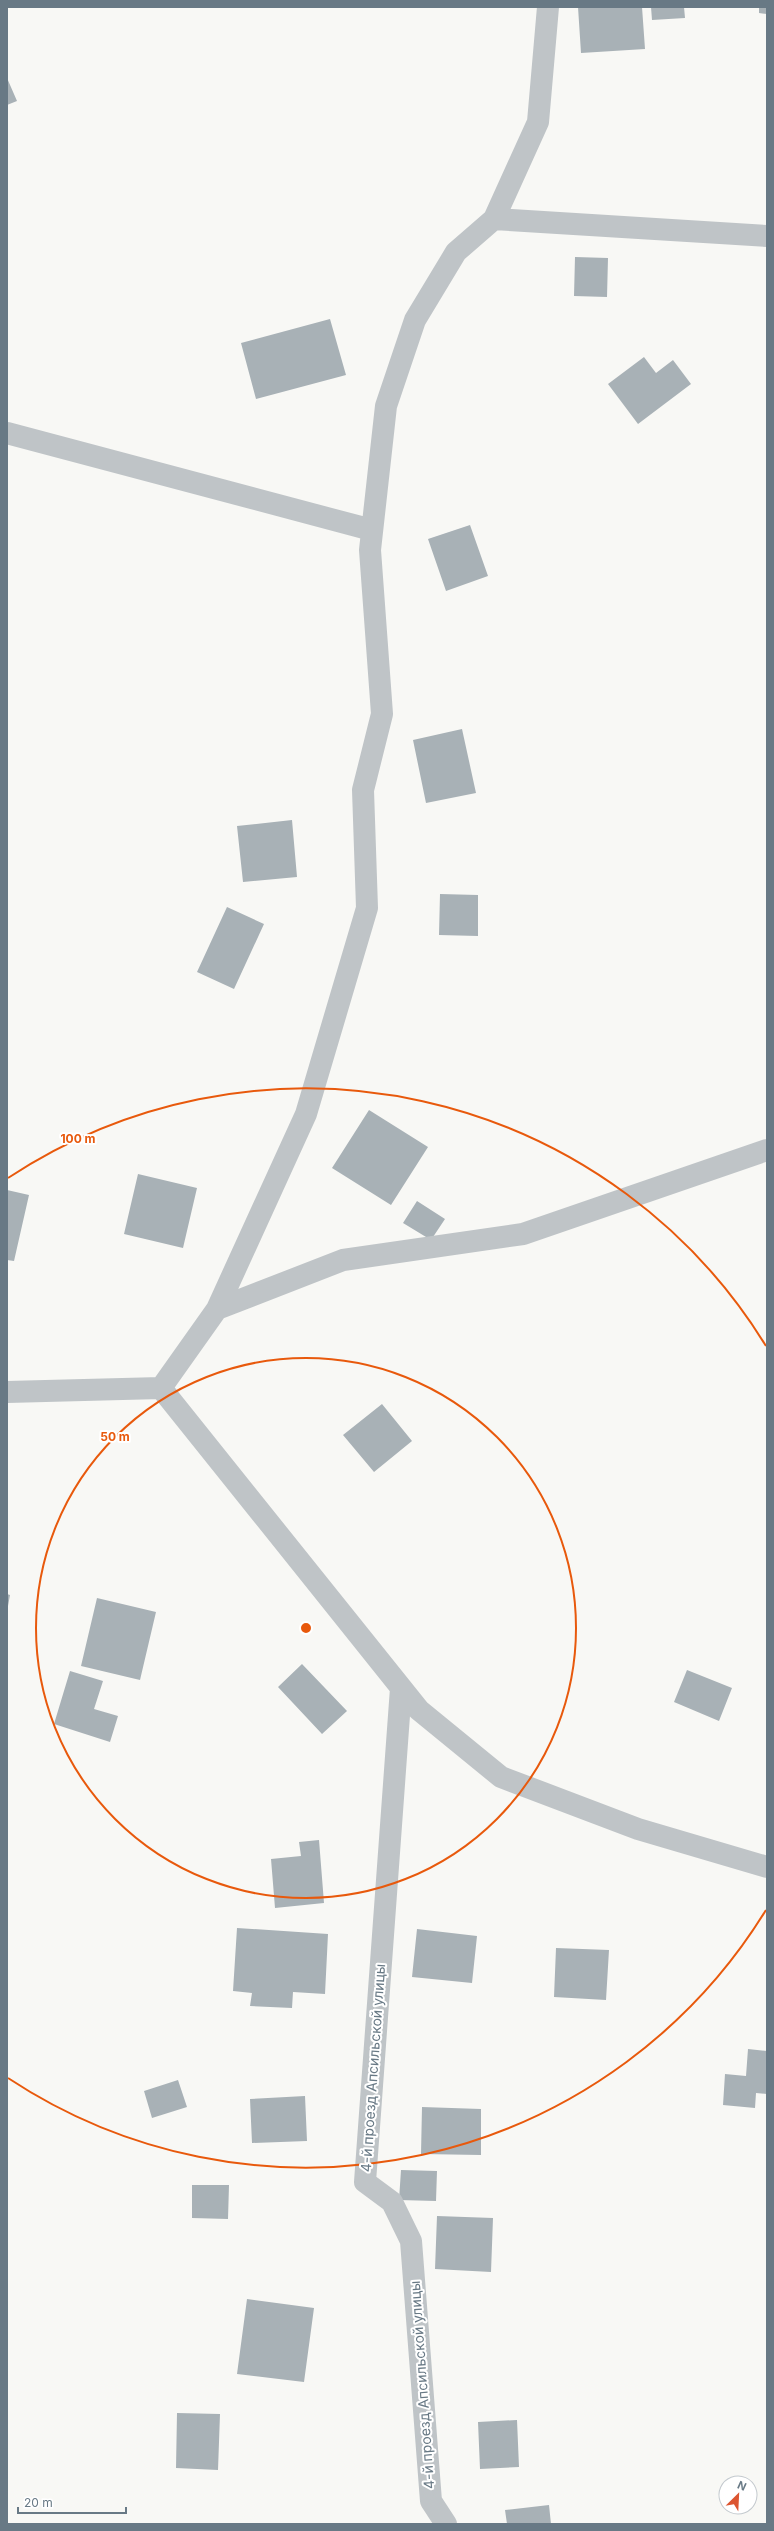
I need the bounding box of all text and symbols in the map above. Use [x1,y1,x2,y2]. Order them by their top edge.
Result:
text: 100 m [60,1131,96,1146]
text: 50 m [100,1429,130,1444]
centre of rings [299,1621,313,1635]
street label: 4-й проезд Апсильской улицы [357,1963,388,2173]
street label: 4-й проезд Апсильской улицы [406,2280,437,2490]
north arrow [718,2475,758,2515]
text: N [735,2478,749,2494]
scale bar [18,2489,126,2515]
text: 20 m [24,2495,53,2510]

